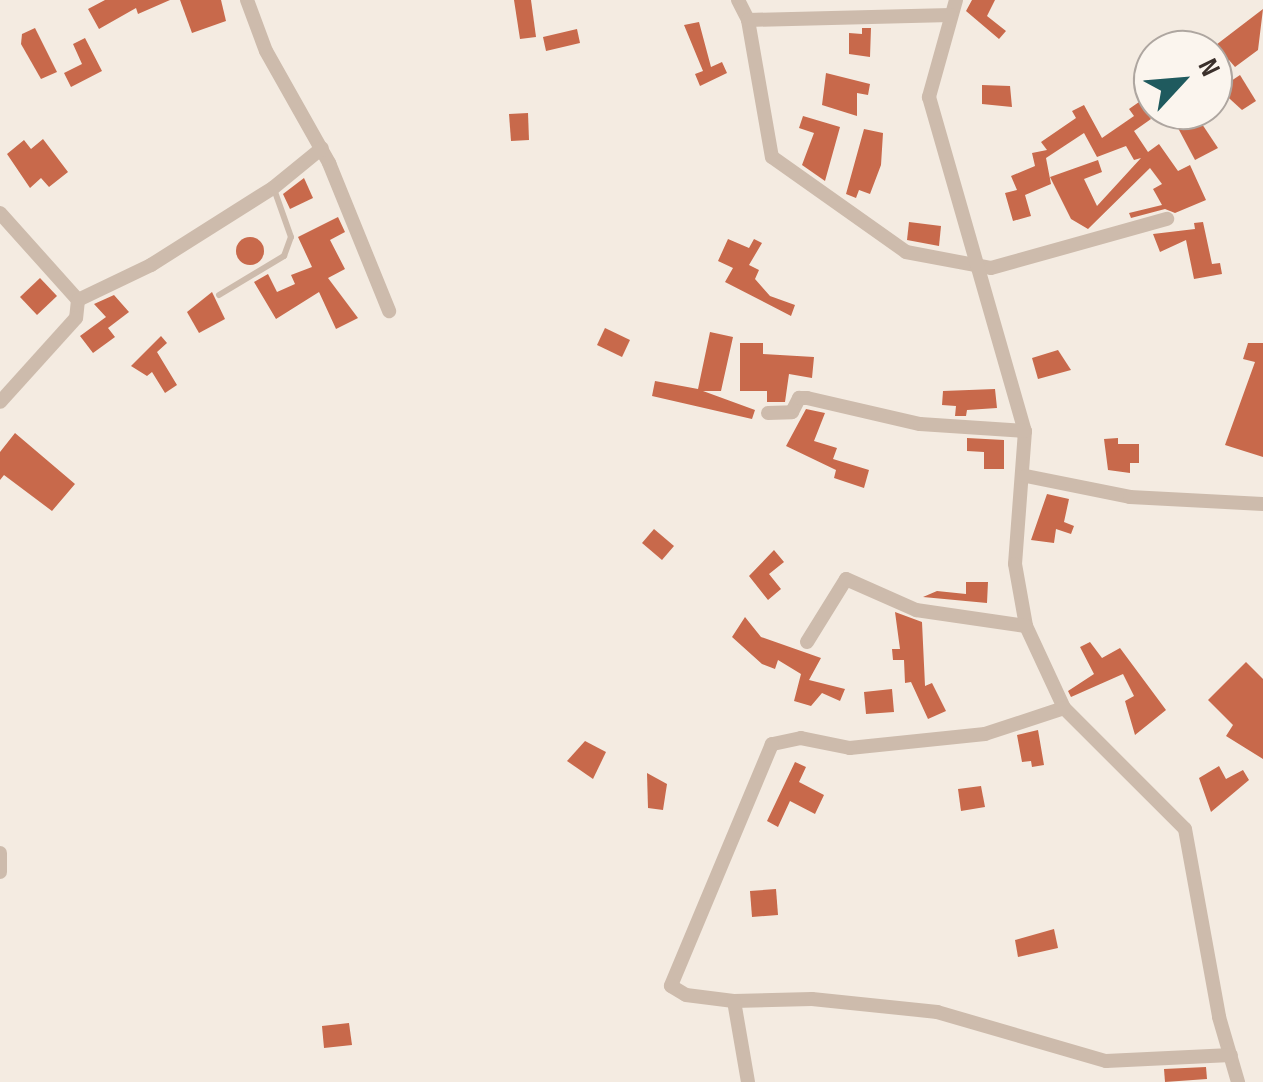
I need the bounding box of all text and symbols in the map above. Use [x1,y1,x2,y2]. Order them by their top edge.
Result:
north arrow [1133,30,1233,130]
text: N [1191,54,1227,81]

